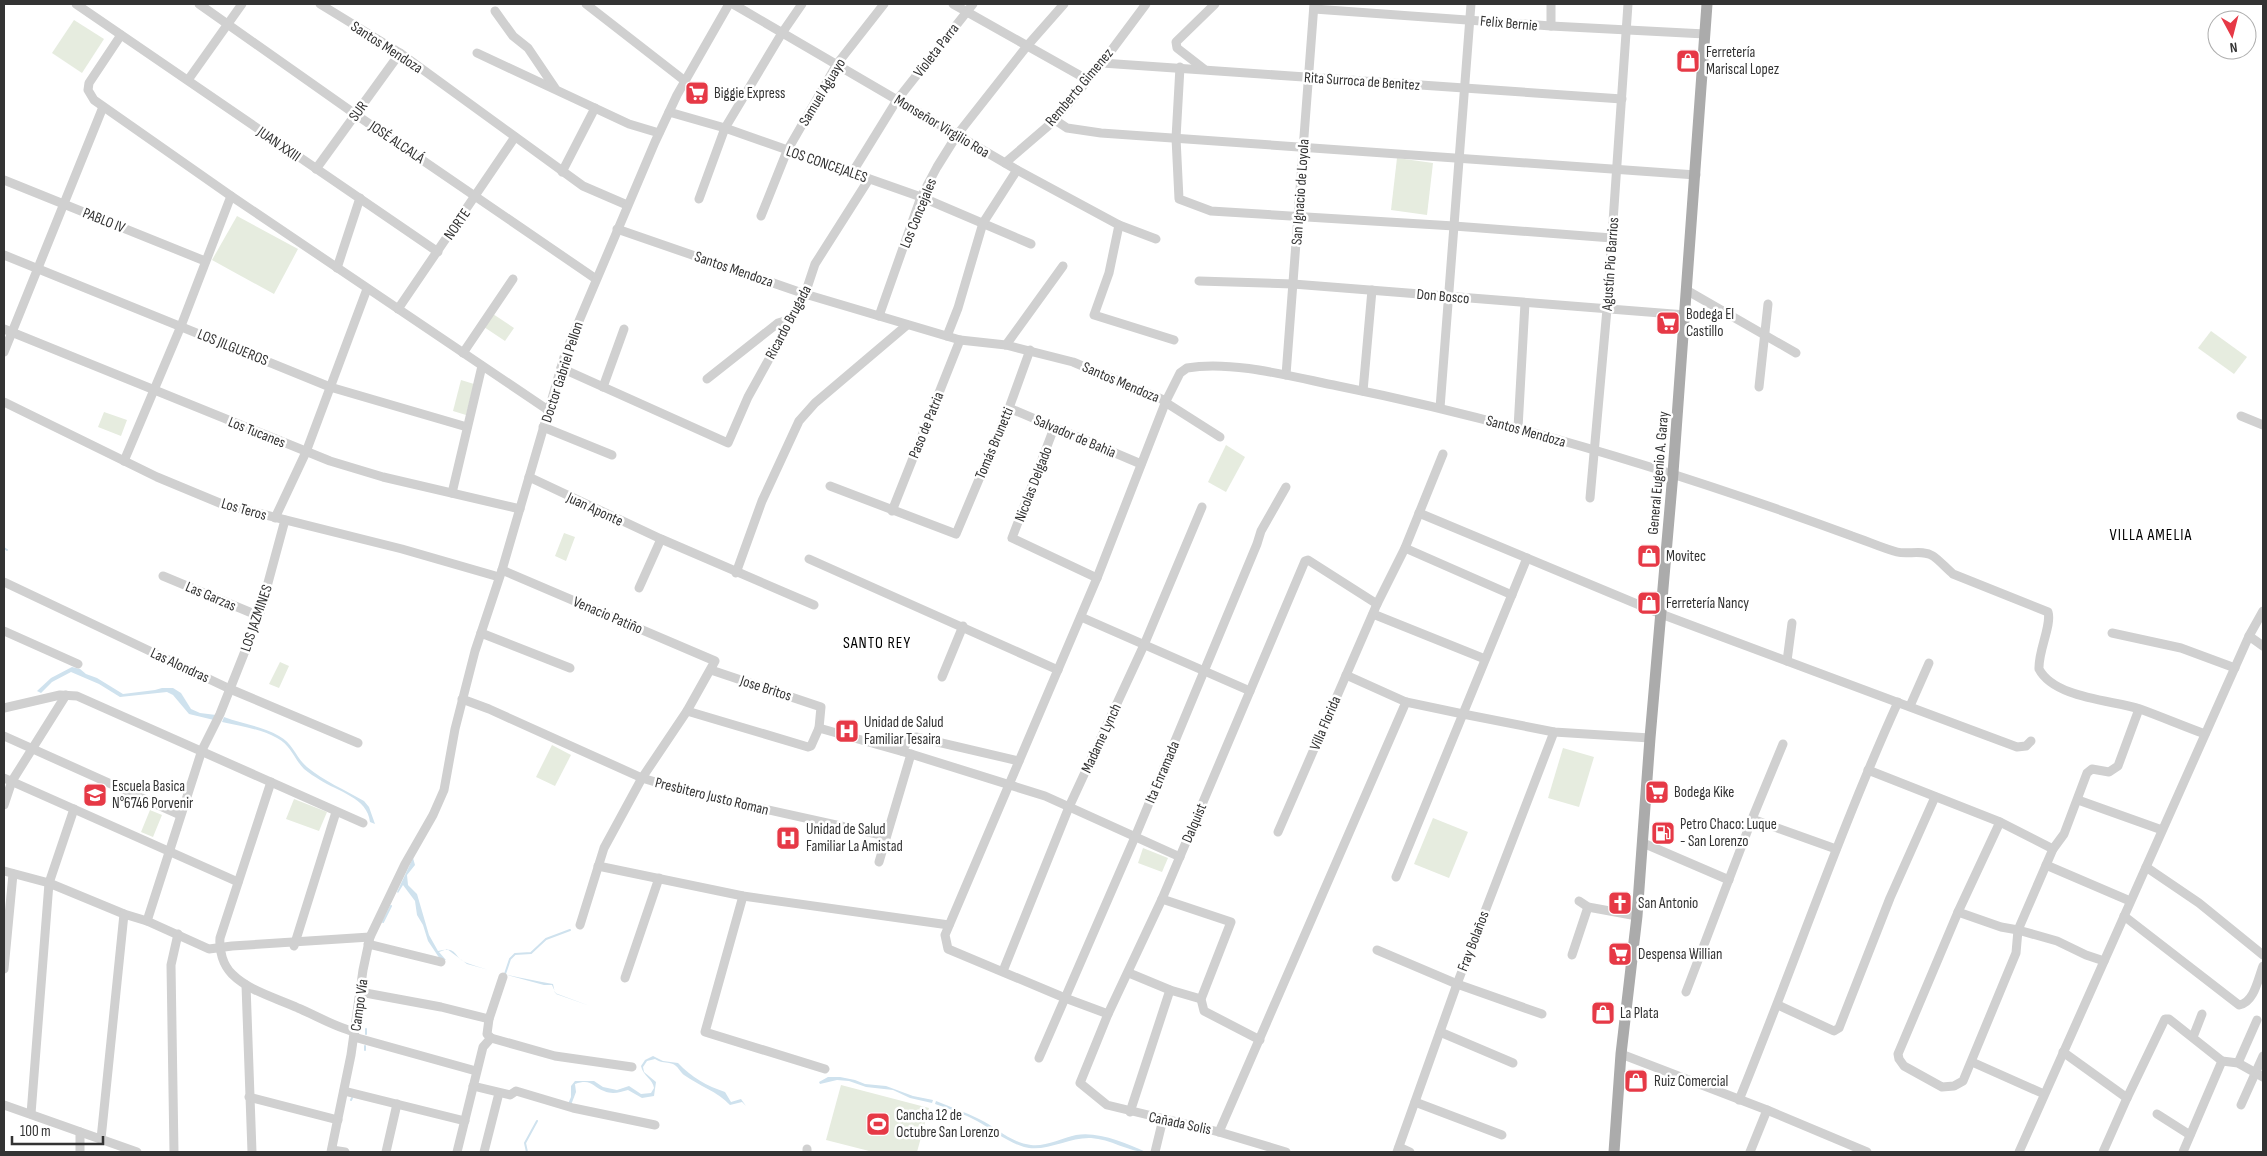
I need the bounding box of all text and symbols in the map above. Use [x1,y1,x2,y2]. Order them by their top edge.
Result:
north arrow [2207,10,2257,60]
street label: Felix Bernie [1479,12,1539,35]
street label: Santos Mendoza [347,17,426,78]
street label: Violeta Parra [909,19,963,81]
text: N [2229,39,2238,56]
place label: Ferretería Mariscal Lopez [1706,43,1780,79]
street label: Remberto Gimenez [1041,44,1118,130]
shop icon: Ferretería Mariscal Lopez [1675,48,1701,74]
street label: Samuel Aguayo [795,55,850,130]
street label: Rita Surroca de Benitez [1303,68,1421,95]
supermarket icon: Biggie Express [684,80,710,106]
place label: Biggie Express [714,84,785,103]
street label: Monseñor Virgilio Roa [891,91,993,162]
street label: SUR [345,97,372,125]
street label: JOSÉ ALCALÁ [364,116,429,168]
street label: JUAN XXIII [252,122,304,166]
street label: San Ignacio de Loyola [1287,138,1314,246]
street label: LOS CONCEJALES [784,142,870,187]
street label: Los Concejales [896,175,941,251]
street label: PABLO IV [80,203,128,238]
street label: NORTE [440,205,475,244]
street label: Agustín Pio Barrios [1598,217,1623,312]
street label: Santos Mendoza [692,247,776,292]
street label: Ricardo Brugada [761,282,816,362]
street label: Don Bosco [1416,285,1470,308]
place label: Bodega El Castillo [1686,305,1734,341]
supermarket icon: Bodega El Castillo [1655,310,1681,336]
street label: Doctor Gabriel Pellon [537,319,588,425]
street label: LOS JILGUEROS [195,325,271,370]
street label: Santos Mendoza [1079,358,1162,407]
street label: Paso de Patria [905,389,948,461]
street label: Tomás Brunetti [971,404,1018,482]
street label: General Eugenio A. Garay [1644,410,1673,535]
street label: Salvador de Bahia [1031,411,1119,462]
street label: Santos Mendoza [1484,411,1568,452]
street label: Los Tucanes [225,412,288,453]
street label: Nicolas Delgado [1010,444,1057,525]
street label: Juan Aponte [563,488,626,531]
street label: Los Teros [219,494,269,525]
district label: VILLA AMELIA [2110,526,2192,545]
shop icon: Movitec [1636,543,1662,569]
place label: Movitec [1666,547,1706,566]
street label: Las Garzas [183,577,239,616]
street label: LOS JAZMINES [236,582,277,654]
shop icon: Ferretería Nancy [1636,590,1662,616]
street label: Venacio Patiño [570,592,646,639]
place label: Ferretería Nancy [1666,594,1749,613]
district label: SANTO REY [843,634,911,653]
street label: Las Alondras [147,644,212,687]
street label: Jose Britos [737,671,794,706]
street label: Villa Florida [1306,693,1345,753]
street label: Madame Lynch [1077,700,1126,776]
place label: Unidad de Salud Familiar Tesaira [864,713,944,749]
hospital icon: Unidad de Salud Familiar Tesaira [834,718,860,744]
street label: Ita Enramada [1141,738,1184,806]
street label: Presbitero Justo Roman [653,773,771,820]
place label: Escuela Basica N°6746 Porvenir [112,777,194,813]
supermarket icon: Bodega Kike [1644,779,1670,805]
school or university icon: Escuela Basica N°6746 Porvenir [82,782,108,808]
place label: Bodega Kike [1674,783,1734,802]
street label: Dalquist [1178,800,1211,846]
place label: Petro Chaco: Luque - San Lorenzo [1680,815,1777,851]
place label: Unidad de Salud Familiar La Amistad [806,820,903,856]
fuel station icon: Petro Chaco: Luque - San Lorenzo [1650,820,1676,846]
hospital icon: Unidad de Salud Familiar La Amistad [775,825,801,851]
church icon: San Antonio [1607,890,1633,916]
place label: San Antonio [1638,894,1698,913]
street label: Fray Bolaños [1453,908,1494,974]
supermarket icon: Despensa Willian [1607,941,1633,967]
place label: Despensa Willian [1638,945,1722,964]
street label: Campo Vía [346,978,373,1032]
shop icon: La Plata [1590,1000,1616,1026]
place label: La Plata [1620,1004,1659,1023]
shop icon: Ruiz Comercial [1623,1068,1649,1094]
place label: Ruiz Comercial [1654,1072,1728,1091]
place label: Cancha 12 de Octubre San Lorenzo [896,1106,999,1142]
street label: Cañada Solis [1147,1108,1213,1139]
sports icon: Cancha 12 de Octubre San Lorenzo [865,1111,891,1137]
scale bar [12,1114,104,1146]
text: 100 m [20,1122,51,1141]

